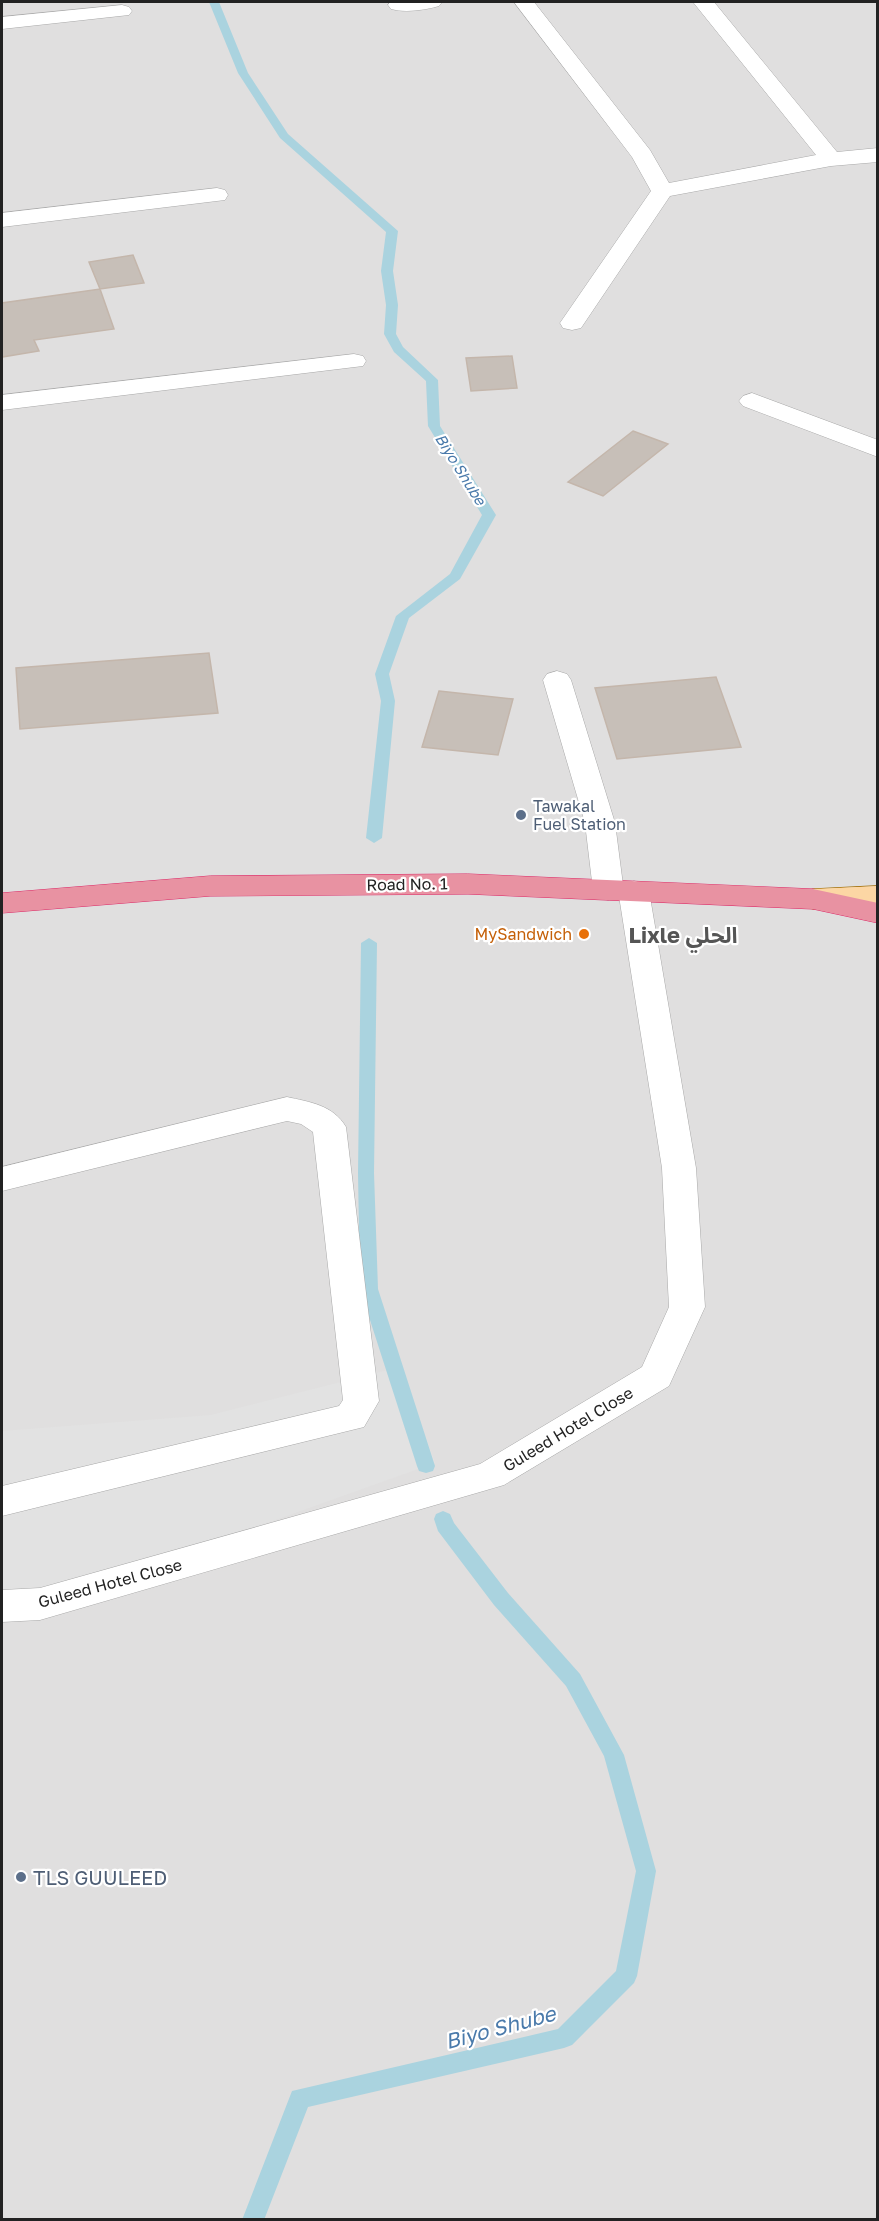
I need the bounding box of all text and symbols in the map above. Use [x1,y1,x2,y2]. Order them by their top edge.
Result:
water label: Biyo Shube [431,430,491,510]
place label: Tawakal Fuel Station [533,796,626,834]
marker: Tawakal Fuel Station [514,808,528,822]
street label: Road No. 1 [366,873,448,895]
district label: Lixle الحلي [628,921,738,953]
place label: MySandwich [475,924,572,944]
marker: MySandwich [577,927,591,941]
street label: Guleed Hotel Close [499,1382,637,1476]
street label: Guleed Hotel Close [36,1554,184,1612]
place label: TLS GUULEED [33,1865,167,1889]
marker: TLS GUULEED [14,1870,28,1884]
water label: Biyo Shube [442,1999,560,2054]

